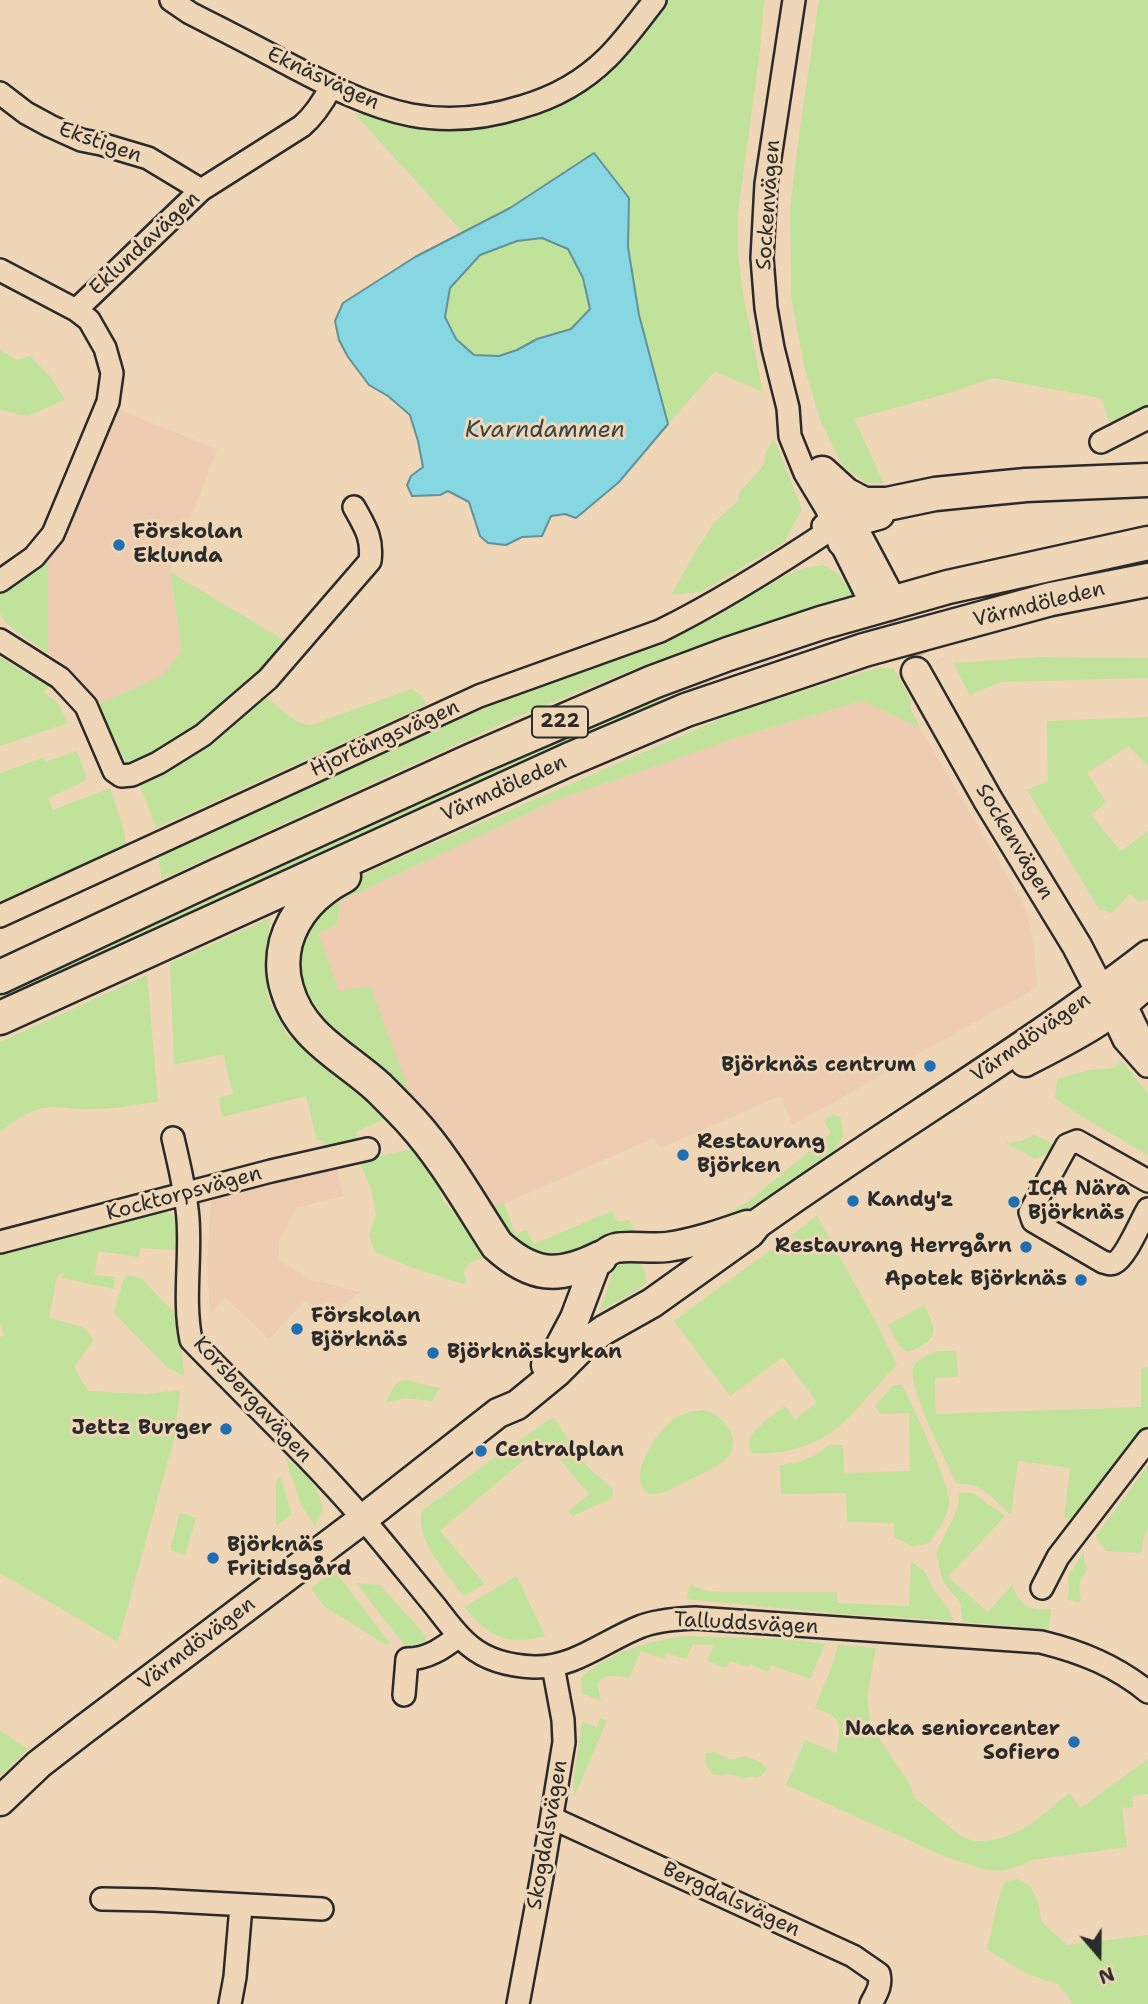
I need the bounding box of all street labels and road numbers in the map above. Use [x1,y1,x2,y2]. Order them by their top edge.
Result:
street label: Eknäsvägen [263,42,383,116]
street label: Ekstigen [55,117,145,169]
street label: Sockenvägen [752,139,786,271]
street label: Eklundavägen [85,186,205,302]
street label: Värmdöleden [971,576,1107,634]
street label: Hjortängsvägen [307,695,463,783]
road number: 222 [532,706,588,737]
street label: Värmdöleden [437,750,571,828]
street label: Sockenvägen [970,779,1058,905]
street label: Värmdövägen [966,988,1096,1088]
street label: Kocktorpsvägen [104,1161,264,1227]
street label: Korsbergavägen [187,1332,317,1468]
street label: Värmdövägen [134,1592,260,1696]
street label: Talluddsvägen [673,1608,819,1640]
street label: Skogdalsvägen [522,1758,574,1912]
street label: Bergdalsvägen [658,1857,804,1943]

